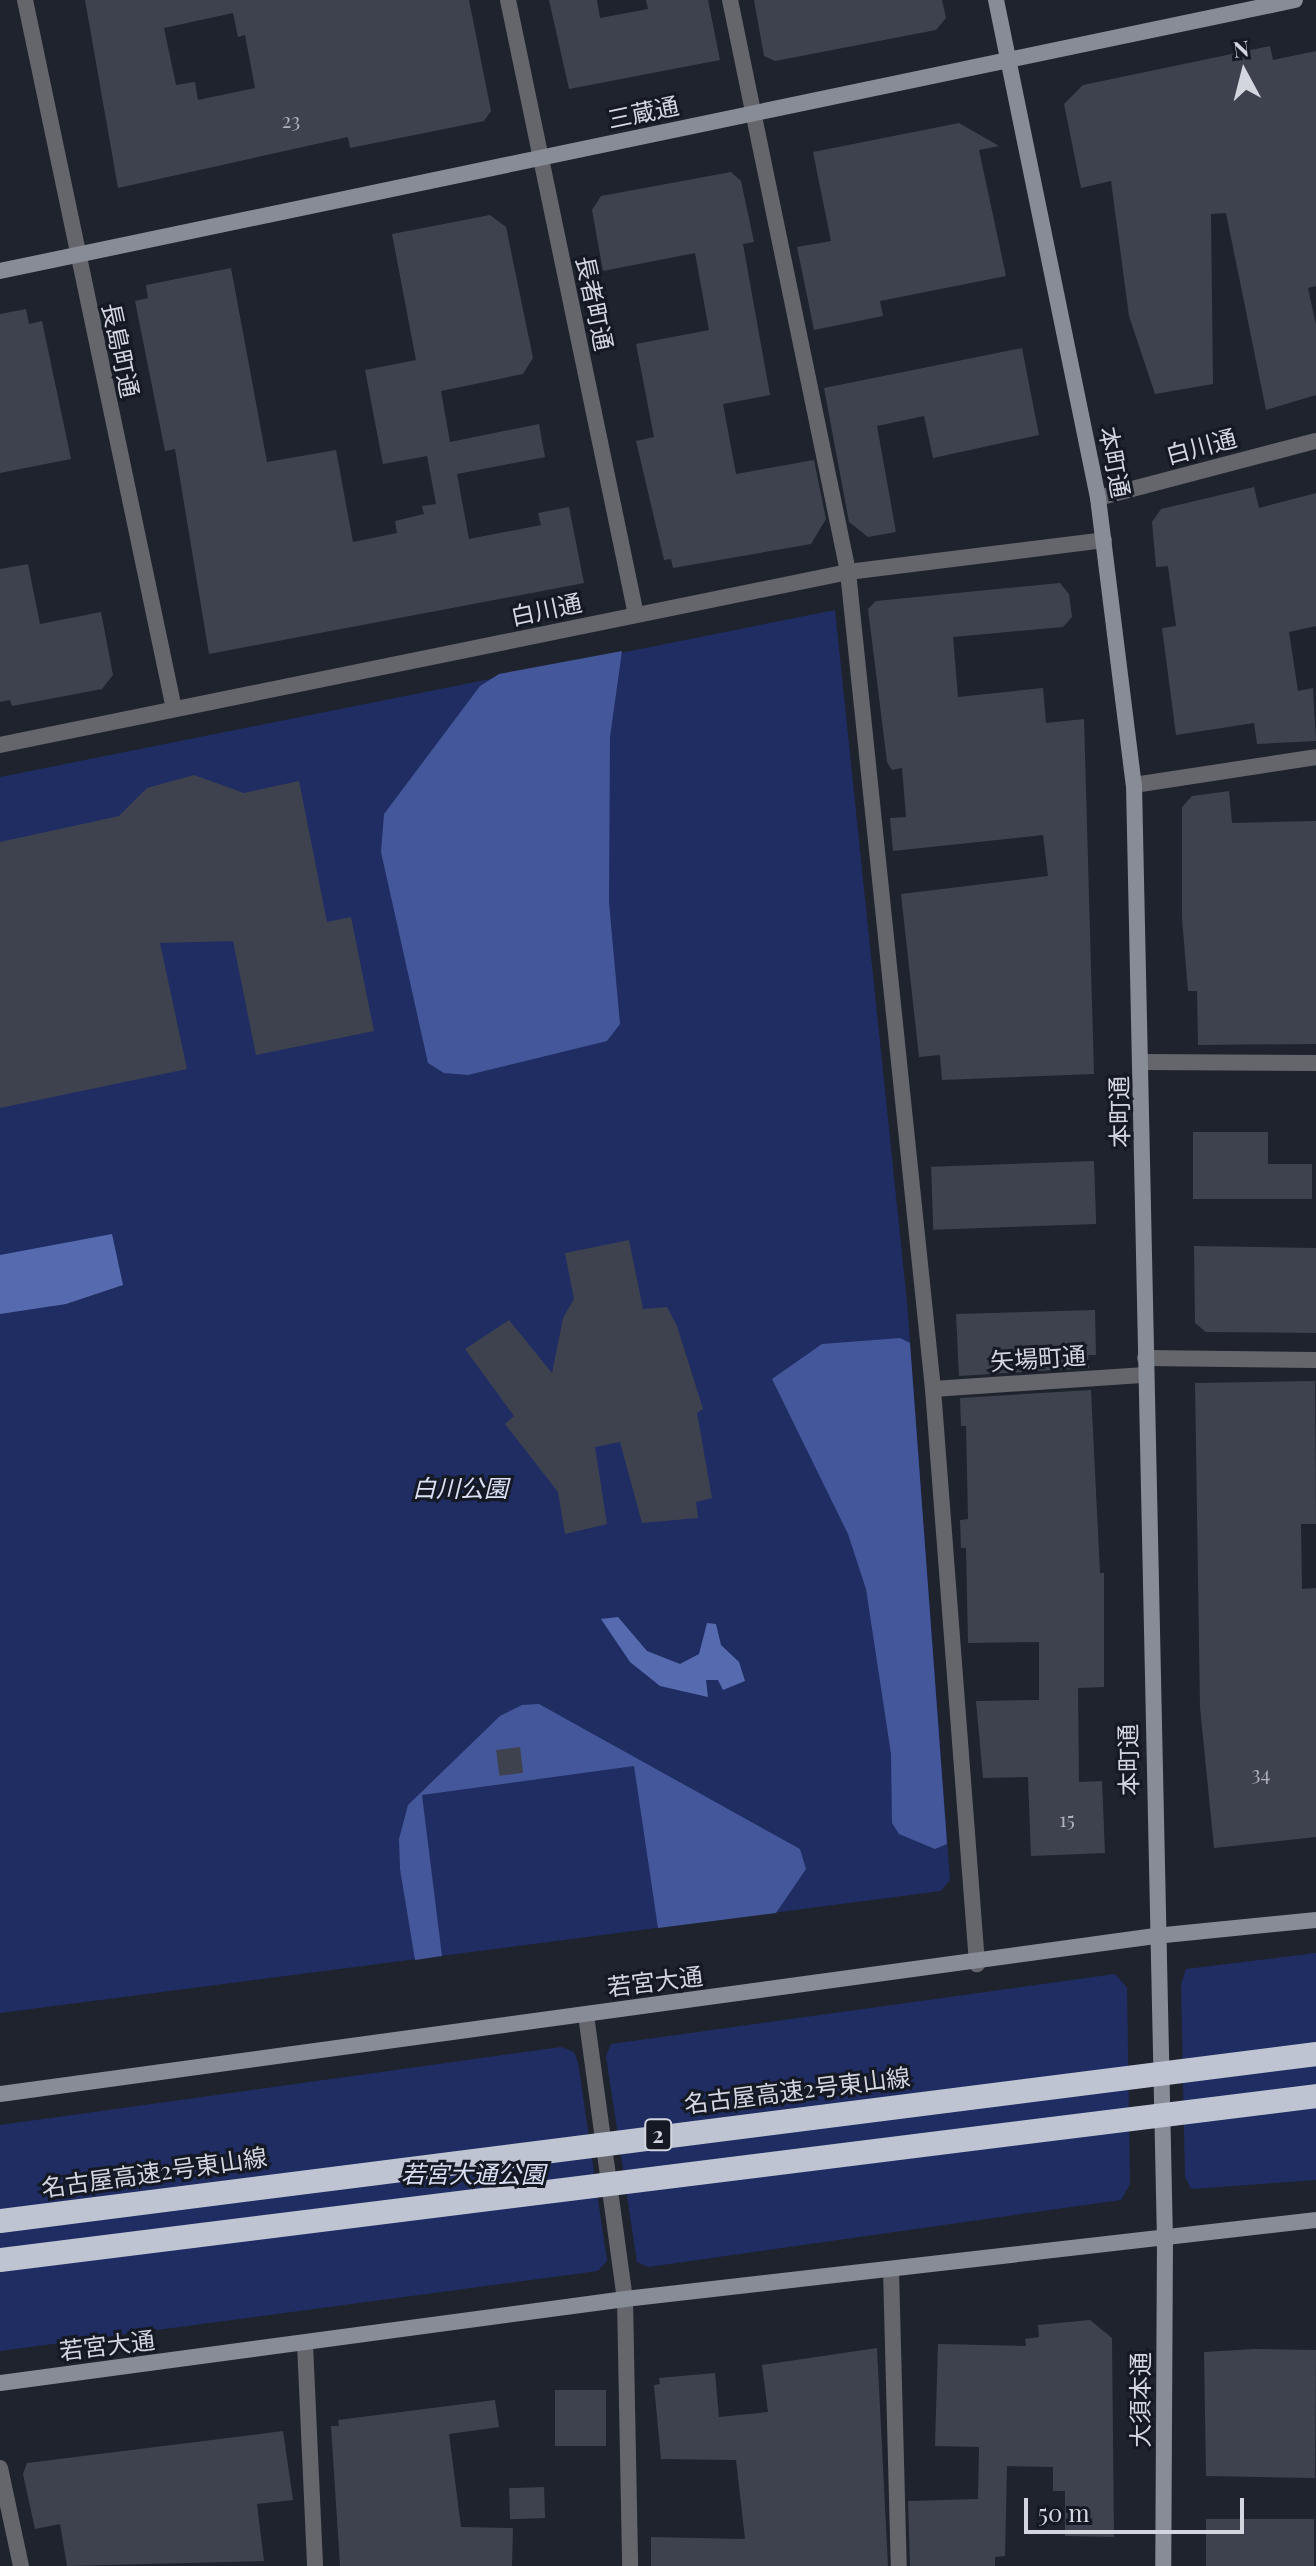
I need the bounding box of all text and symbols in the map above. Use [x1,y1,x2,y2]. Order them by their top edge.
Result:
north arrow [1204,32,1284,112]
text: N [1231,32,1251,64]
street label: 三蔵通 [605,90,681,134]
house number: 23 [282,107,300,131]
street label: 長者町通 [571,253,619,353]
street label: 長島町通 [97,300,145,400]
street label: 白川通 [1162,423,1240,469]
street label: 本町通 [1094,424,1136,500]
street label: 白川通 [508,587,584,631]
street label: 本町通 [1104,1076,1134,1148]
street label: 矢場町通 [989,1340,1087,1376]
park label: 白川公園 [412,1474,508,1502]
street label: 本町通 [1113,1724,1143,1796]
house number: 34 [1252,1760,1270,1784]
house number: 15 [1059,1806,1075,1830]
street label: 若宮大通 [606,1961,704,2001]
street label: 名古屋高速2号東山線 [682,2062,912,2118]
road number: 2 [644,2117,672,2153]
street label: 名古屋高速2号東山線 [39,2142,269,2202]
park label: 若宮大通公園 [401,2160,545,2188]
street label: 若宮大通 [58,2325,156,2365]
street label: 大須本通 [1126,2352,1154,2448]
scale bar [1028,2482,1248,2532]
text: 50 m [1038,2496,1090,2528]

